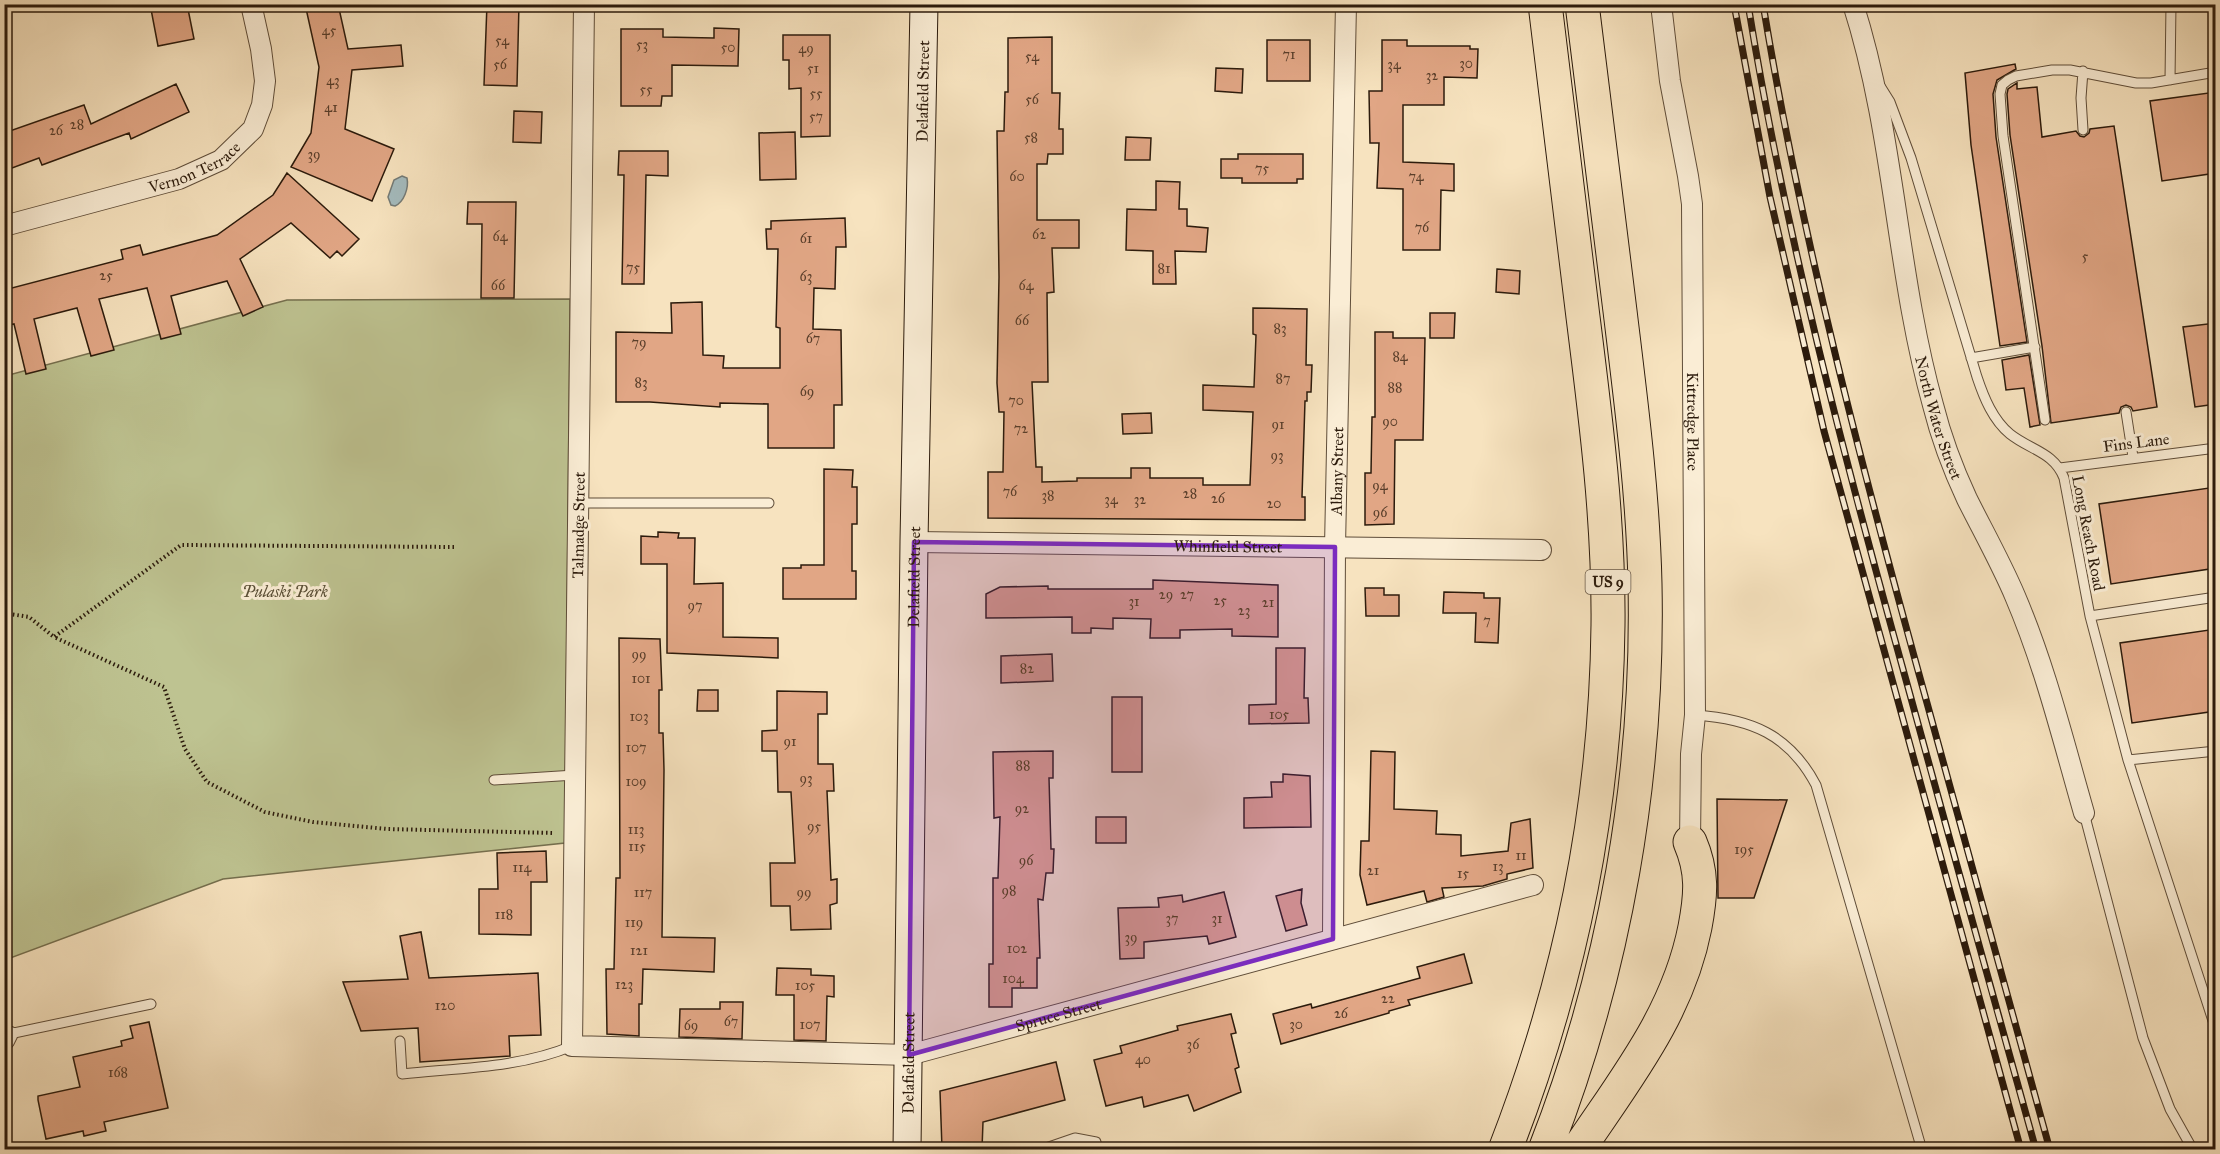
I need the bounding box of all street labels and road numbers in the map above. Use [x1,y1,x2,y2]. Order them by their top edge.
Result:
street label: Delafield Street [912,40,933,142]
street label: Vernon Terrace [145,137,245,197]
street label: North Water Street [1911,354,1966,483]
street label: Kittredge Place [1682,372,1703,471]
street label: Albany Street [1327,426,1347,517]
street label: Fins Lane [2102,429,2171,456]
street label: Talmadge Street [568,471,590,579]
street label: Long Reach Road [2067,474,2109,593]
street label: Delafield Street [904,526,924,628]
street label: Whinfield Street [1173,536,1283,557]
road number: US 9 [1586,570,1630,594]
street label: Spruce Street [1013,994,1104,1036]
street label: Delafield Street [898,1012,919,1114]

